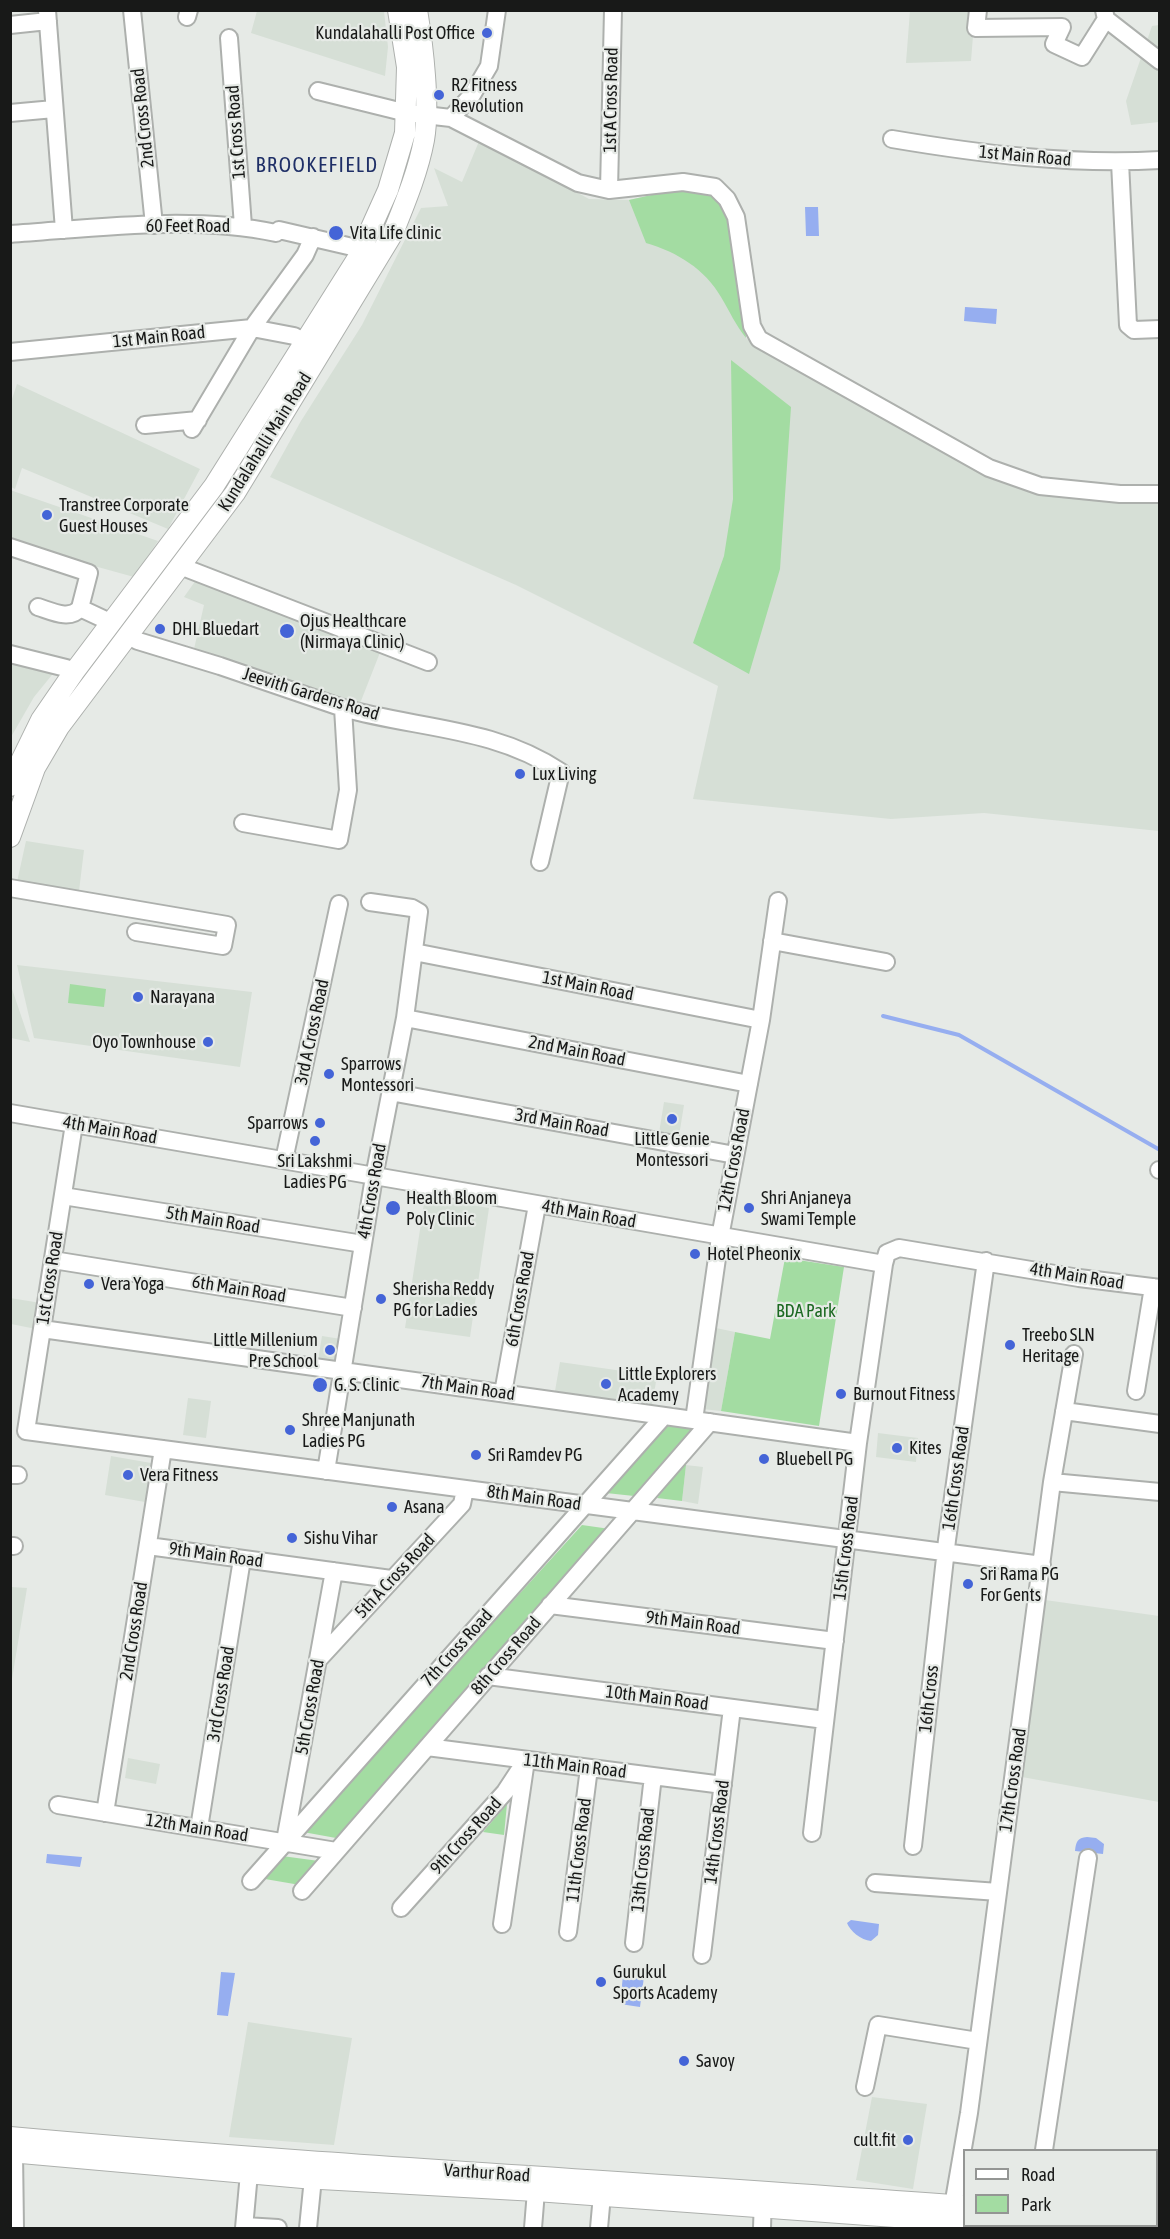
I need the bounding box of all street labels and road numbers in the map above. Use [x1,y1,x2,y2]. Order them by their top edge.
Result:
street label: 1st A Cross Road [599,47,623,153]
street label: 2nd Cross Road [127,67,159,169]
street label: 1st Cross Road [222,84,250,180]
street label: 1st Main Road [978,141,1072,171]
street label: 60 Feet Road [146,215,230,237]
street label: 1st Main Road [112,321,206,353]
street label: Kundalahalli Main Road [214,369,316,515]
street label: Jeevith Gardens Road [240,663,382,725]
street label: 1st Main Road [540,967,636,1005]
street label: 3rd A Cross Road [290,977,334,1087]
street label: 2nd Main Road [527,1031,627,1071]
street label: 3rd Main Road [513,1104,611,1142]
street label: 12th Cross Road [713,1107,755,1213]
street label: 4th Main Road [61,1111,159,1149]
street label: 4th Cross Road [353,1142,391,1240]
street label: 4th Main Road [540,1195,638,1233]
street label: 5th Main Road [164,1202,262,1238]
street label: 1st Cross Road [32,1230,68,1326]
street label: 6th Cross Road [501,1250,539,1348]
street label: 4th Main Road [1028,1258,1126,1294]
street label: 6th Main Road [190,1271,288,1307]
street label: 7th Main Road [419,1371,517,1405]
street label: 16th Cross Road [938,1425,974,1531]
street label: 8th Main Road [485,1481,583,1515]
street label: 15th Cross Road [829,1495,863,1601]
street label: 5th A Cross Road [350,1529,440,1623]
street label: 9th Main Road [167,1538,265,1572]
street label: 2nd Cross Road [116,1580,152,1682]
street label: 7th Cross Road [417,1605,497,1691]
street label: 9th Main Road [645,1606,741,1640]
street label: 8th Cross Road [466,1613,546,1699]
street label: 3rd Cross Road [203,1645,239,1743]
street label: 5th Cross Road [291,1658,329,1756]
street label: 16th Cross [915,1664,943,1734]
street label: 10th Main Road [604,1681,710,1715]
street label: 17th Cross Road [995,1727,1031,1833]
street label: 11th Main Road [522,1749,628,1783]
street label: 14th Cross Road [700,1779,734,1885]
street label: 9th Cross Road [426,1793,506,1879]
street label: 11th Cross Road [562,1797,596,1903]
street label: 13th Cross Road [627,1807,659,1913]
street label: 12th Main Road [144,1809,250,1847]
street label: Varthur Road [443,2159,531,2187]

